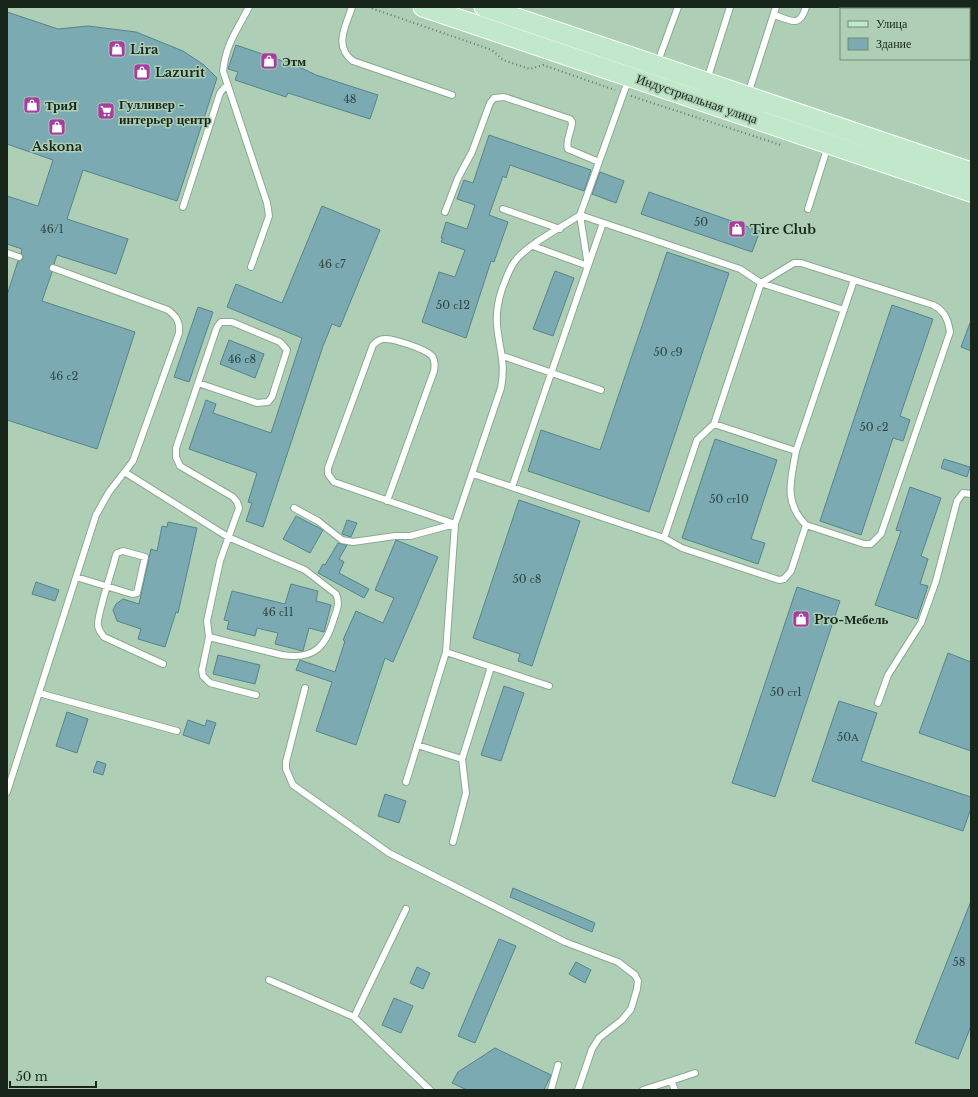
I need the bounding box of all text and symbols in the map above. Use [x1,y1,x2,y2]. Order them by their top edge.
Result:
legend [840,8,970,60]
text: Улица [876,16,908,31]
text: Здание [876,36,911,51]
shop icon: Lira [107,39,127,59]
place label: Lira [130,41,159,58]
shop icon: Этм [259,51,279,71]
place label: Этм [282,53,306,70]
shop icon: Lazurit [132,62,152,82]
place label: Lazurit [155,64,205,81]
street label: Индустриальная улица [634,70,760,128]
house number: 48 [343,92,357,106]
shop icon: ТриЯ [22,95,42,115]
place label: Гулливер - интерьер центр [119,96,211,128]
place label: ТриЯ [45,97,78,114]
supermarket icon: Гулливер - интерьер центр [96,101,116,121]
shop icon: Askona [47,117,67,137]
place label: Askona [31,138,83,155]
house number: 50 [694,215,708,229]
shop icon: Tire Club [727,219,747,239]
place label: Tire Club [750,221,816,238]
house number: 46/1 [40,222,64,236]
house number: 46 с7 [318,257,346,271]
house number: 50 с12 [436,298,470,312]
house number: 50 с9 [653,345,683,359]
house number: 46 с8 [228,352,256,366]
house number: 46 с2 [50,369,78,383]
house number: 50 с2 [860,420,889,434]
house number: 50 ст10 [709,492,749,506]
house number: 50 с8 [513,572,541,586]
house number: 46 с11 [262,605,294,619]
shop icon: Pro-Мебель [791,609,811,629]
place label: Pro-Мебель [814,611,889,628]
house number: 50 ст1 [770,685,802,699]
house number: 50А [837,730,859,744]
house number: 58 [953,955,965,969]
scale bar [10,1063,96,1089]
text: 50 m [16,1069,48,1084]

